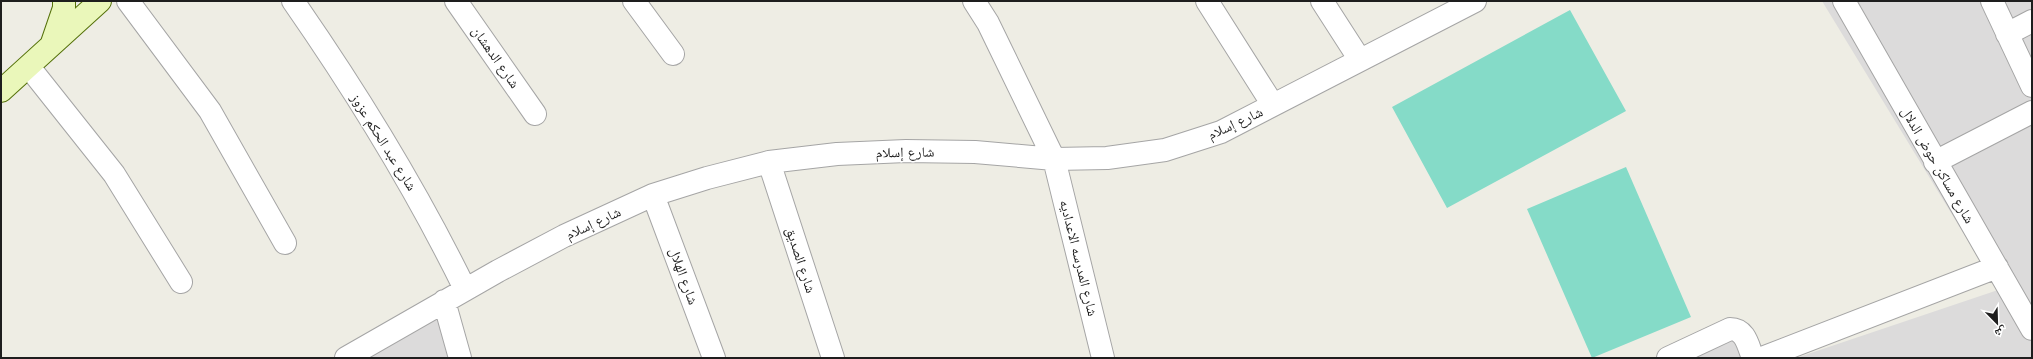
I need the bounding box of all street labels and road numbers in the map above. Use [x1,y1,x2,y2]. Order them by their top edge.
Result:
street label: شارع الدهشان [467,22,525,92]
street label: شارع عبد الحكم عزوز [346,89,422,194]
street label: شارع إسلام [1204,102,1266,144]
street label: شارع مساكن حوض الدلال [1896,103,1980,227]
street label: شارع إسلام [875,141,935,163]
street label: شارع المدرسه الاعداديه [1055,198,1103,318]
street label: شارع إسلام [562,202,624,244]
street label: شارع الصديق [781,224,821,296]
street label: شارع الهلال [664,245,704,307]

